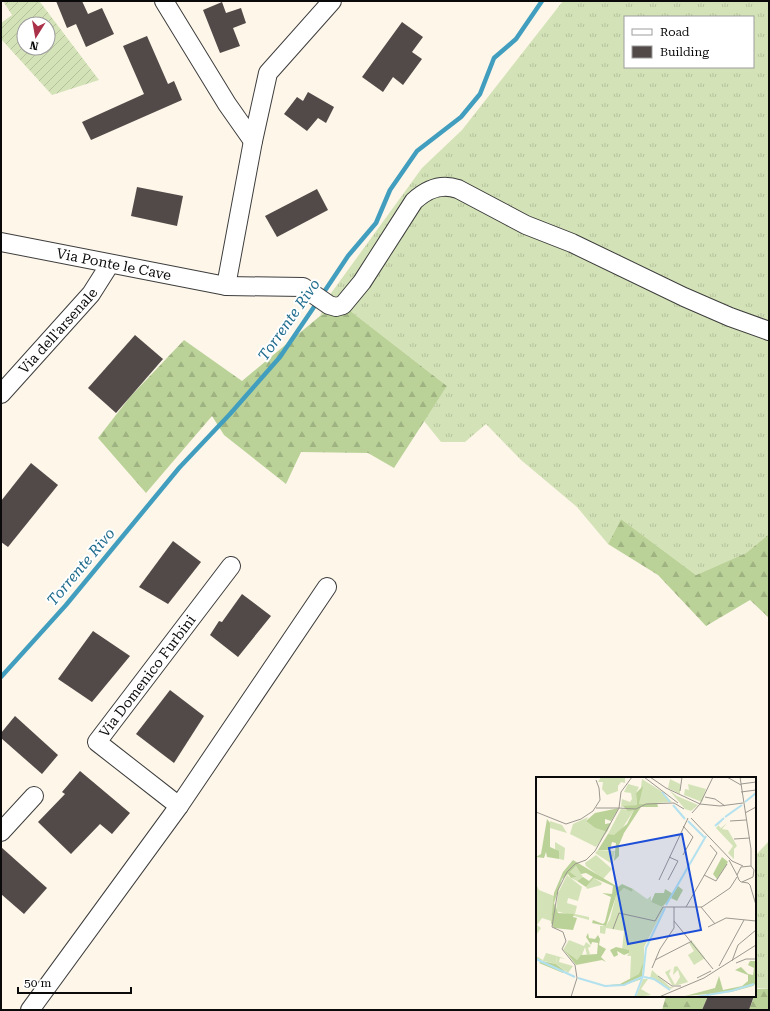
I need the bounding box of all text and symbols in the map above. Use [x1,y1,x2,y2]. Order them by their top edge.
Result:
north arrow [16,16,56,56]
legend [624,16,754,68]
text: Road [660,25,690,39]
text: N [28,38,40,53]
text: Building [660,45,709,59]
street label: Via Ponte le Cave [55,245,173,283]
water label: Torrente Rivo [254,275,324,364]
street label: Via dell'arsenale [15,285,101,377]
water label: Torrente Rivo [43,524,119,609]
street label: Via Domenico Furbini [96,612,199,740]
inset map [536,777,756,997]
scale bar [18,969,131,995]
text: 50 m [24,976,51,990]

